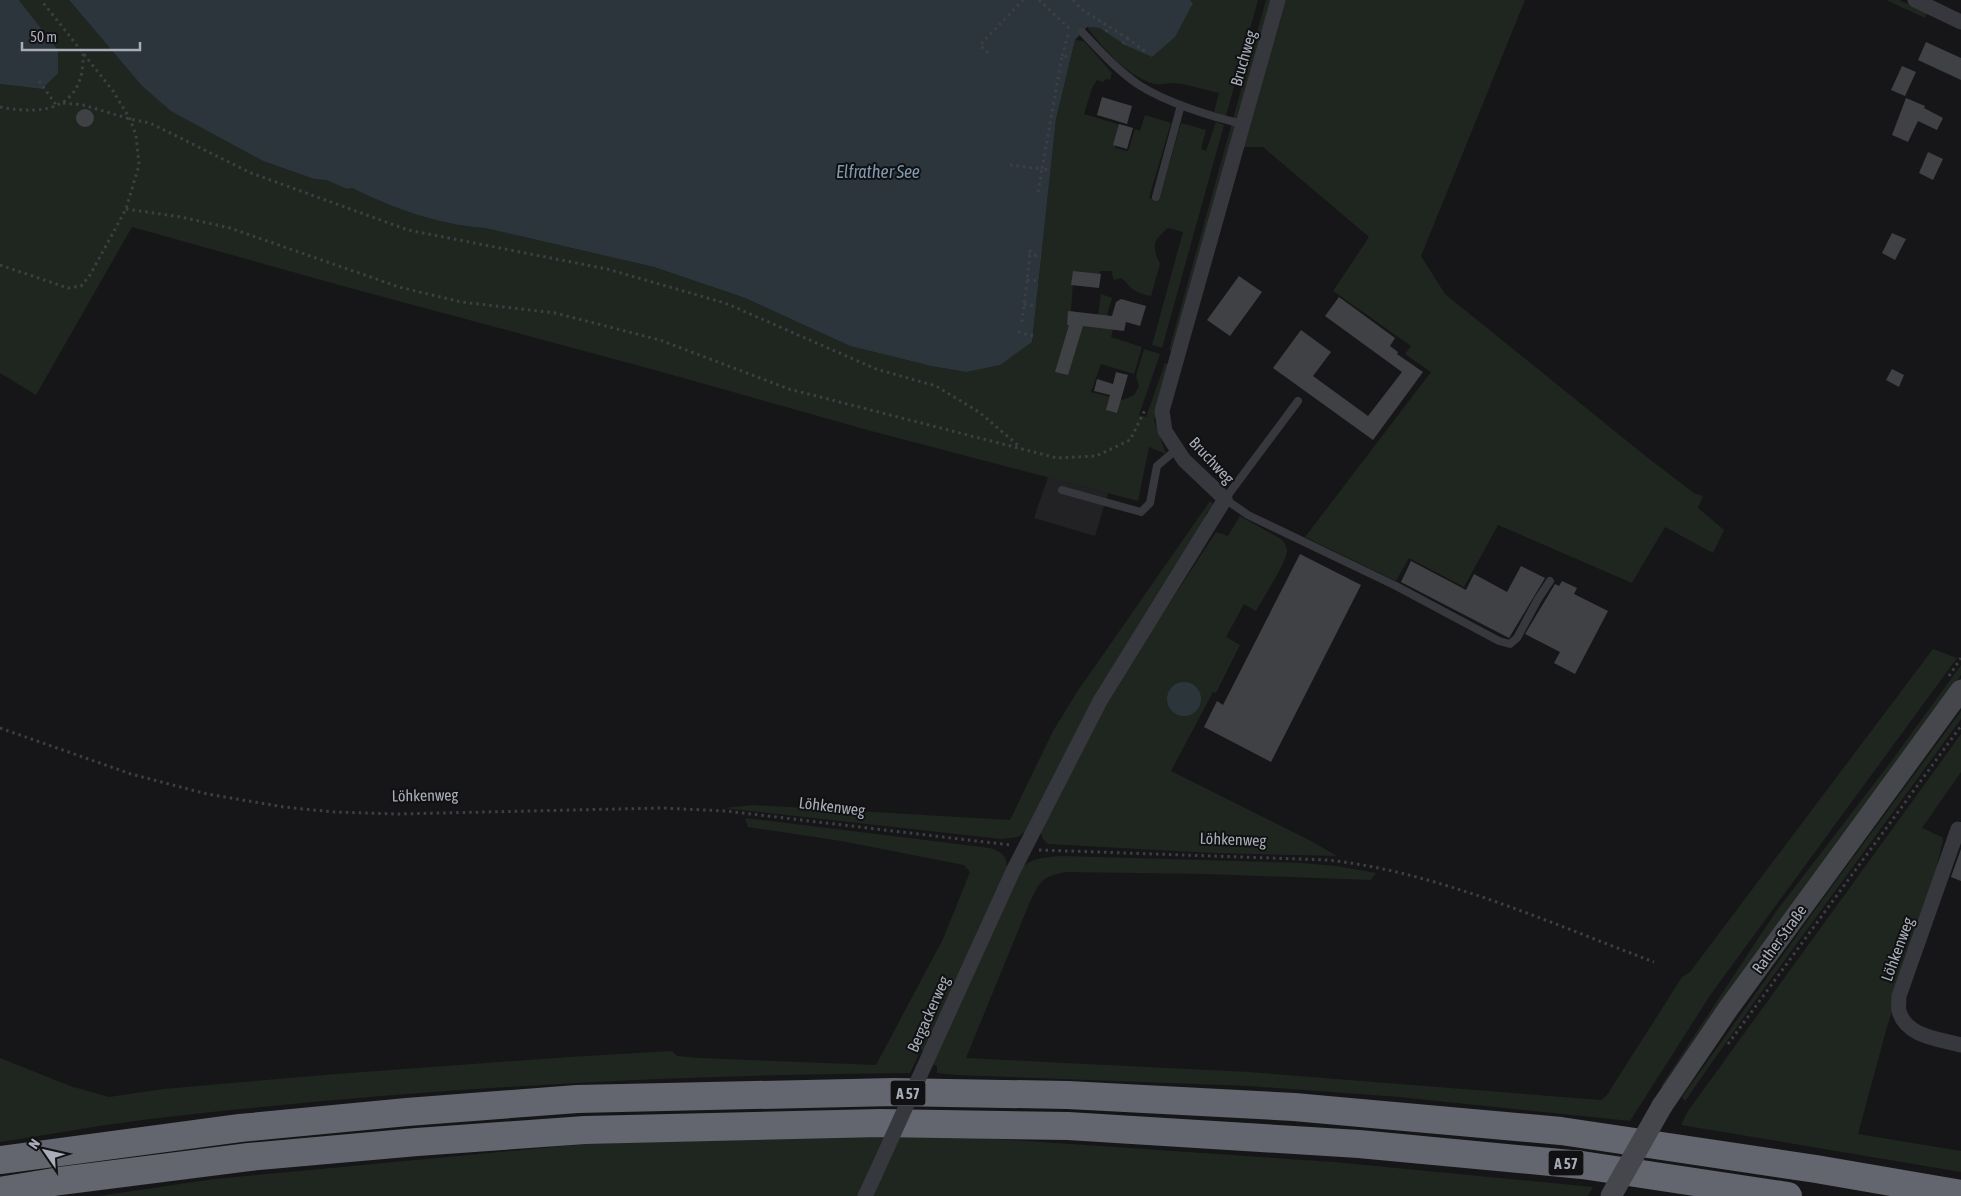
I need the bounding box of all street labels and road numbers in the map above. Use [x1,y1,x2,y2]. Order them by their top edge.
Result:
street label: Bruchweg [1226,28,1261,88]
street label: Bruchweg [1185,433,1238,488]
street label: Löhkenweg [391,785,459,806]
street label: Löhkenweg [798,793,866,820]
street label: Löhkenweg [1199,829,1267,850]
street label: Rather Straße [1748,901,1810,977]
street label: Löhkenweg [1877,914,1918,984]
street label: Bergackerweg [903,973,954,1055]
road number: A 57 [890,1080,926,1106]
road number: A 57 [1548,1150,1584,1176]

